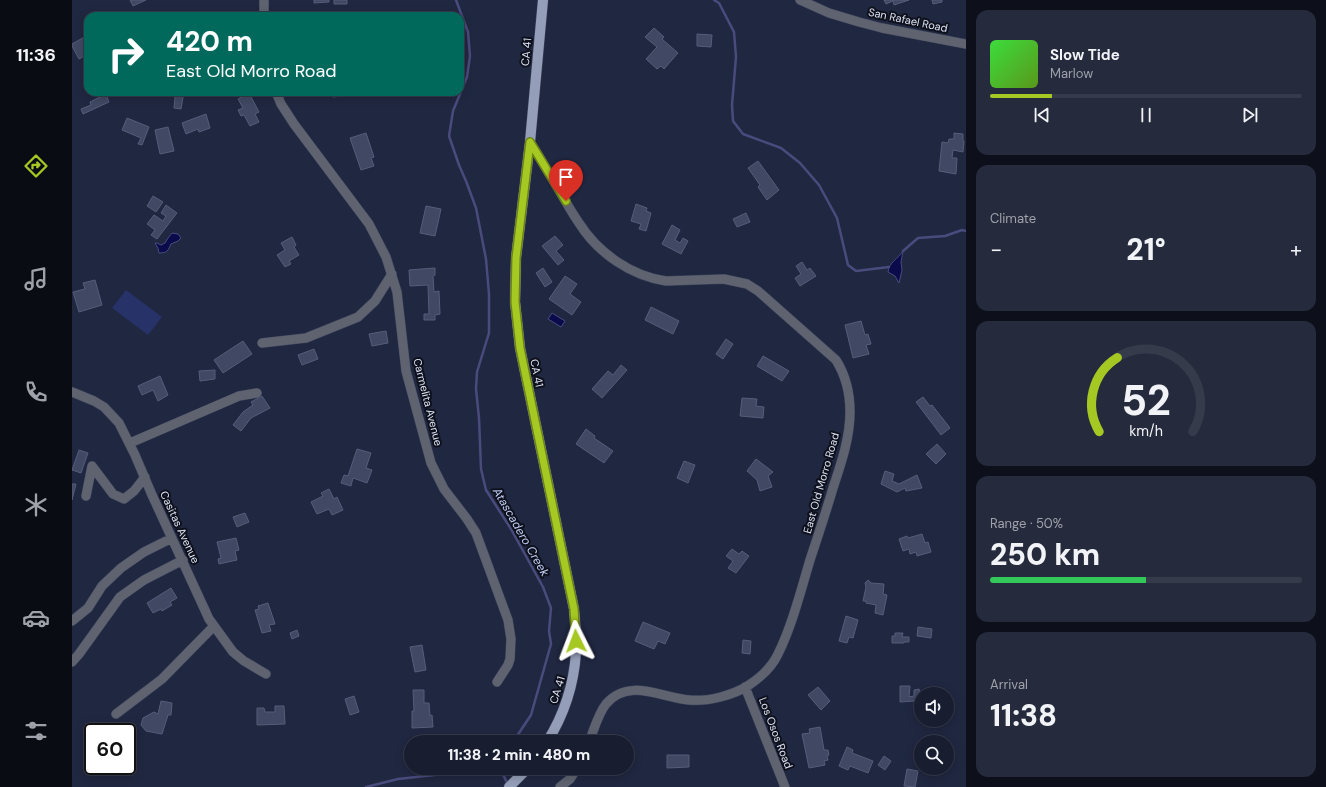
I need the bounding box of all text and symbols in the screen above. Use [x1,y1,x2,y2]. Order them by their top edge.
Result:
street label: San Rafael Road [867,5,949,35]
text: 420 m [166,23,253,60]
icon: right [100,28,152,80]
street label: CA 41 [518,37,534,67]
text: 11:36 [16,43,56,67]
text: Slow Tide [1050,45,1120,65]
text: East Old Morro Road [166,59,337,83]
text: Marlow [1050,65,1093,82]
icon: previous [1031,104,1053,126]
icon: pause [1135,104,1157,126]
icon: next [1239,104,1261,126]
icon: directions [22,152,50,180]
pin [549,160,583,201]
icon: arrive [555,166,577,188]
text: Climate [990,210,1036,227]
text: 21° [1126,230,1166,269]
text: − [990,235,1002,264]
text: + [1290,235,1302,264]
icon: music [22,265,50,293]
street label: Carmelita Avenue [410,357,446,447]
street label: CA 41 [527,358,547,388]
text: 52 [1121,373,1171,427]
icon: phone [22,378,50,406]
text: km/h [1129,421,1163,439]
street label: East Old Morro Road [800,431,842,535]
water label: Atascadero Creek [489,484,553,580]
street label: Casitas Avenue [157,489,203,565]
icon: climate [22,491,50,519]
text: Range · 50% [990,515,1063,532]
text: 250 km [990,535,1100,574]
icon: car [22,604,50,632]
position arrow [555,620,597,662]
street label: CA 41 [546,675,568,705]
text: Arrival [990,676,1028,693]
map controls [914,687,954,775]
button: sound [914,687,954,727]
street label: Los Osos Road [756,695,796,771]
text: 11:38 [990,696,1057,735]
icon: filters [22,717,50,745]
speed limit sign: 60 [84,723,136,775]
button: search [914,735,954,775]
text: 11:38 · 2 min · 480 m [448,745,590,765]

